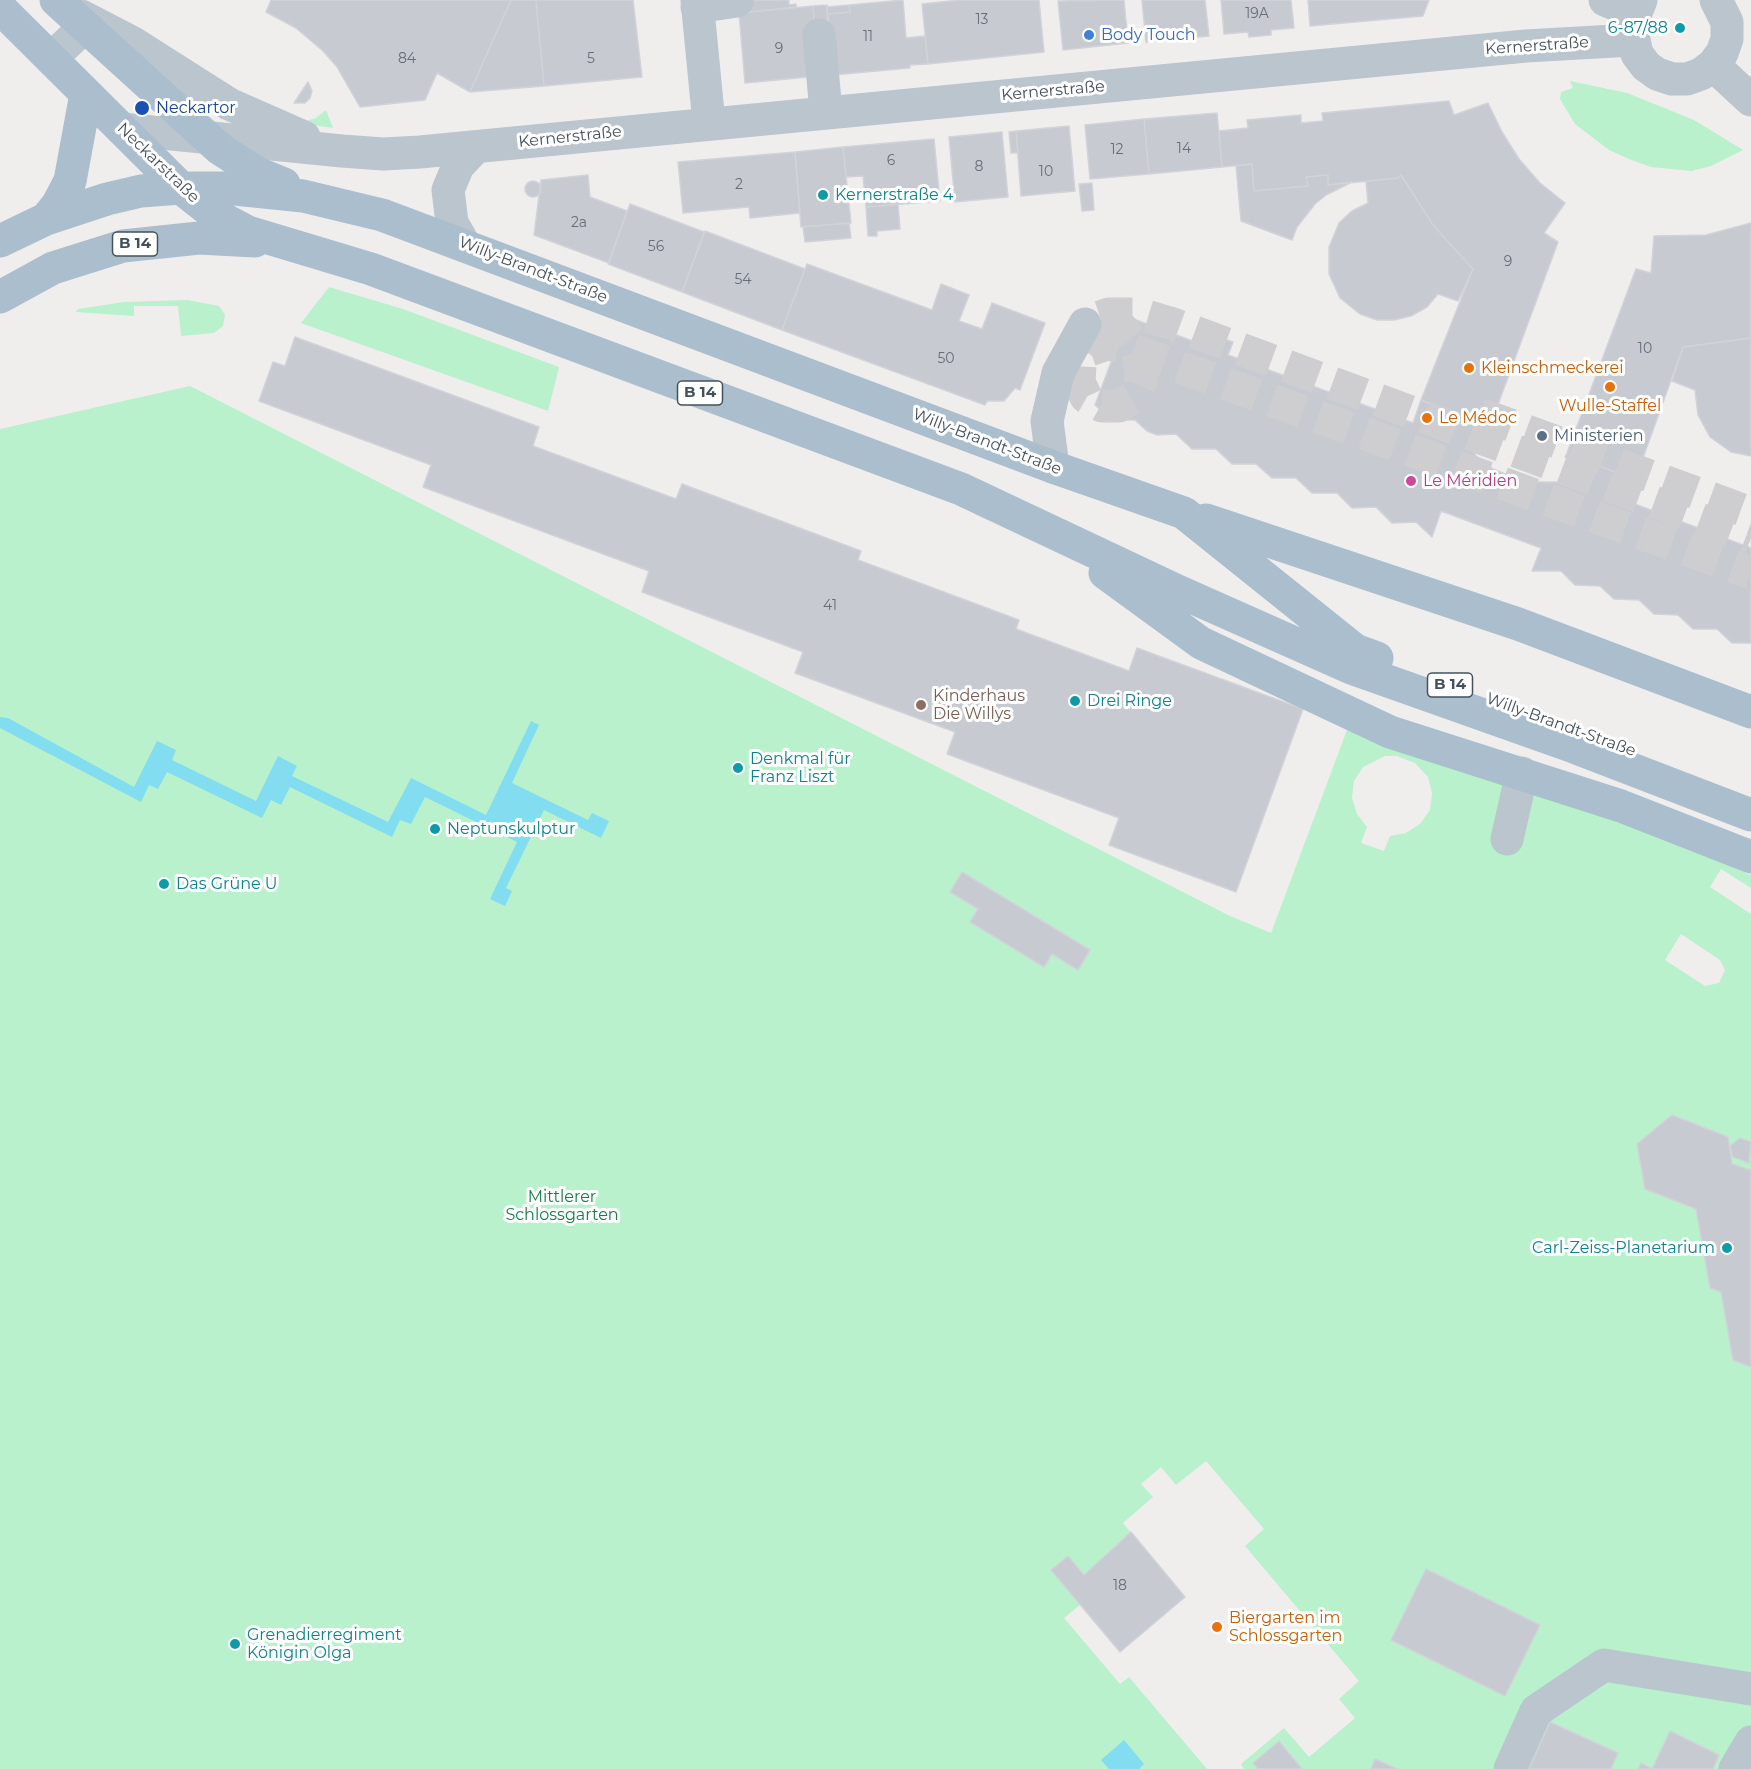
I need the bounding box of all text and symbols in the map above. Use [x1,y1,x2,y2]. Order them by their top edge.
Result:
house number: 19A [1245,6,1269,22]
house number: 13 [976,12,988,28]
place label: 6-87/88 [1608,18,1668,38]
marker: 6-87/88 [1673,21,1687,35]
place label: Body Touch [1101,25,1196,45]
marker: Body Touch [1082,28,1096,42]
house number: 11 [863,29,873,45]
street label: Kernerstraße [1485,33,1589,59]
house number: 9 [775,41,783,57]
house number: 84 [398,51,416,67]
house number: 5 [587,51,595,67]
street label: Kernerstraße [1001,77,1105,105]
place label: Neckartor [156,98,236,118]
marker: Neckartor [133,99,151,117]
street label: Neckarstraße [113,119,203,207]
street label: Kernerstraße [517,122,623,152]
house number: 14 [1177,141,1191,157]
house number: 12 [1110,142,1124,158]
house number: 6 [887,153,895,169]
house number: 8 [975,159,983,175]
house number: 10 [1039,164,1053,180]
house number: 2 [735,177,743,193]
place label: Kernerstraße 4 [835,185,953,205]
marker: Kernerstraße 4 [816,188,830,202]
house number: 2a [571,215,587,231]
road number: B 14 [112,232,158,256]
street label: Willy-Brandt-Straße [456,233,610,307]
house number: 56 [648,239,664,255]
house number: 9 [1504,254,1512,270]
house number: 54 [734,272,752,288]
house number: 10 [1638,341,1652,357]
house number: 50 [937,351,955,367]
place label: Kleinschmeckerei [1481,358,1624,378]
marker: Kleinschmeckerei [1462,361,1476,375]
marker: Wulle-Staffel [1603,380,1617,394]
road number: B 14 [678,381,722,405]
place label: Wulle-Staffel [1559,396,1661,416]
street label: Willy-Brandt-Straße [910,405,1064,479]
place label: Le Médoc [1439,408,1517,428]
marker: Le Médoc [1420,411,1434,425]
place label: Ministerien [1554,426,1643,446]
marker: Ministerien [1535,429,1549,443]
place label: Le Méridien [1423,471,1517,491]
marker: Le Méridien [1404,474,1418,488]
house number: 41 [823,598,837,614]
road number: B 14 [1428,673,1472,697]
place label: Kinderhaus Die Willys [933,686,1025,724]
street label: Willy-Brandt-Straße [1484,689,1638,761]
place label: Drei Ringe [1087,691,1172,711]
marker: Drei Ringe [1068,694,1082,708]
marker: Kinderhaus Die Willys [914,698,928,712]
place label: Denkmal für Franz Liszt [750,749,851,787]
marker: Denkmal für Franz Liszt [731,761,745,775]
place label: Neptunskulptur [447,819,575,839]
marker: Neptunskulptur [428,822,442,836]
place label: Das Grüne U [176,874,278,894]
marker: Das Grüne U [157,877,171,891]
park label: Mittlerer Schlossgarten [505,1187,619,1225]
place label: Carl-Zeiss-Planetarium [1532,1238,1715,1258]
marker: Carl-Zeiss-Planetarium [1720,1241,1734,1255]
house number: 18 [1113,1578,1127,1594]
place label: Biergarten im Schlossgarten [1229,1608,1342,1646]
marker: Biergarten im Schlossgarten [1210,1620,1224,1634]
place label: Grenadierregiment Königin Olga [247,1625,402,1663]
marker: Grenadierregiment Königin Olga [228,1637,242,1651]

